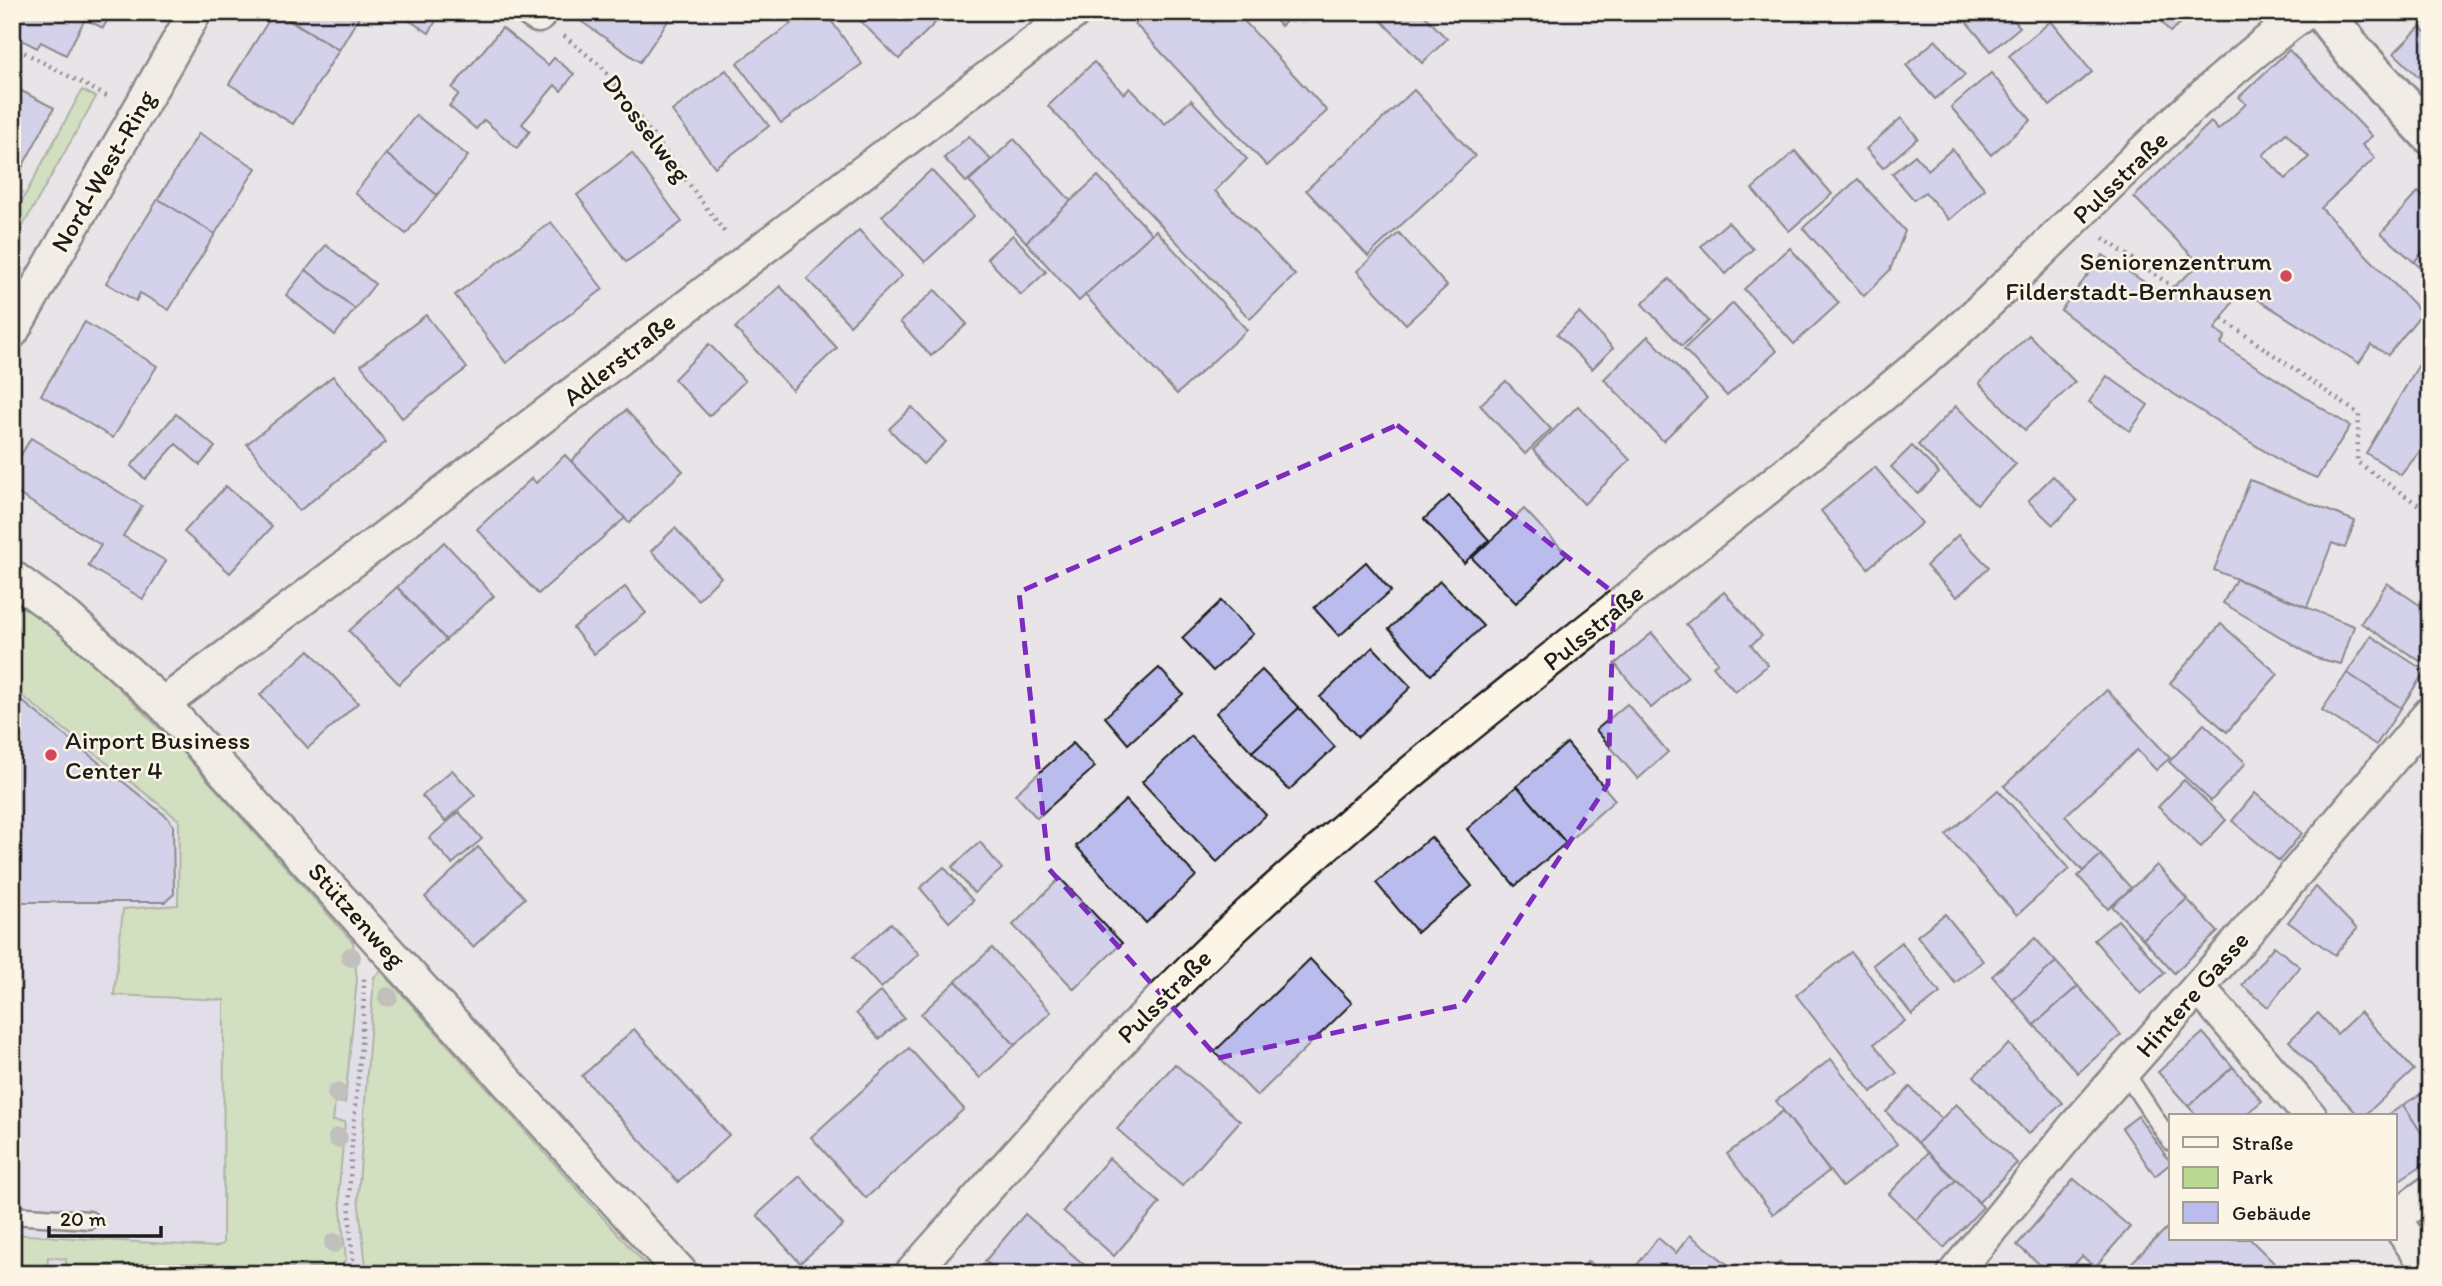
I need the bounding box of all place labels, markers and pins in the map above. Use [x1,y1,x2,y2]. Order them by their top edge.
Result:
place label: Seniorenzentrum Filderstadt-Bernhausen [2005,245,2272,307]
marker: Seniorenzentrum Filderstadt-Bernhausen [2278,268,2294,284]
place label: Airport Business Center 4 [65,724,250,786]
marker: Airport Business Center 4 [43,747,59,763]

